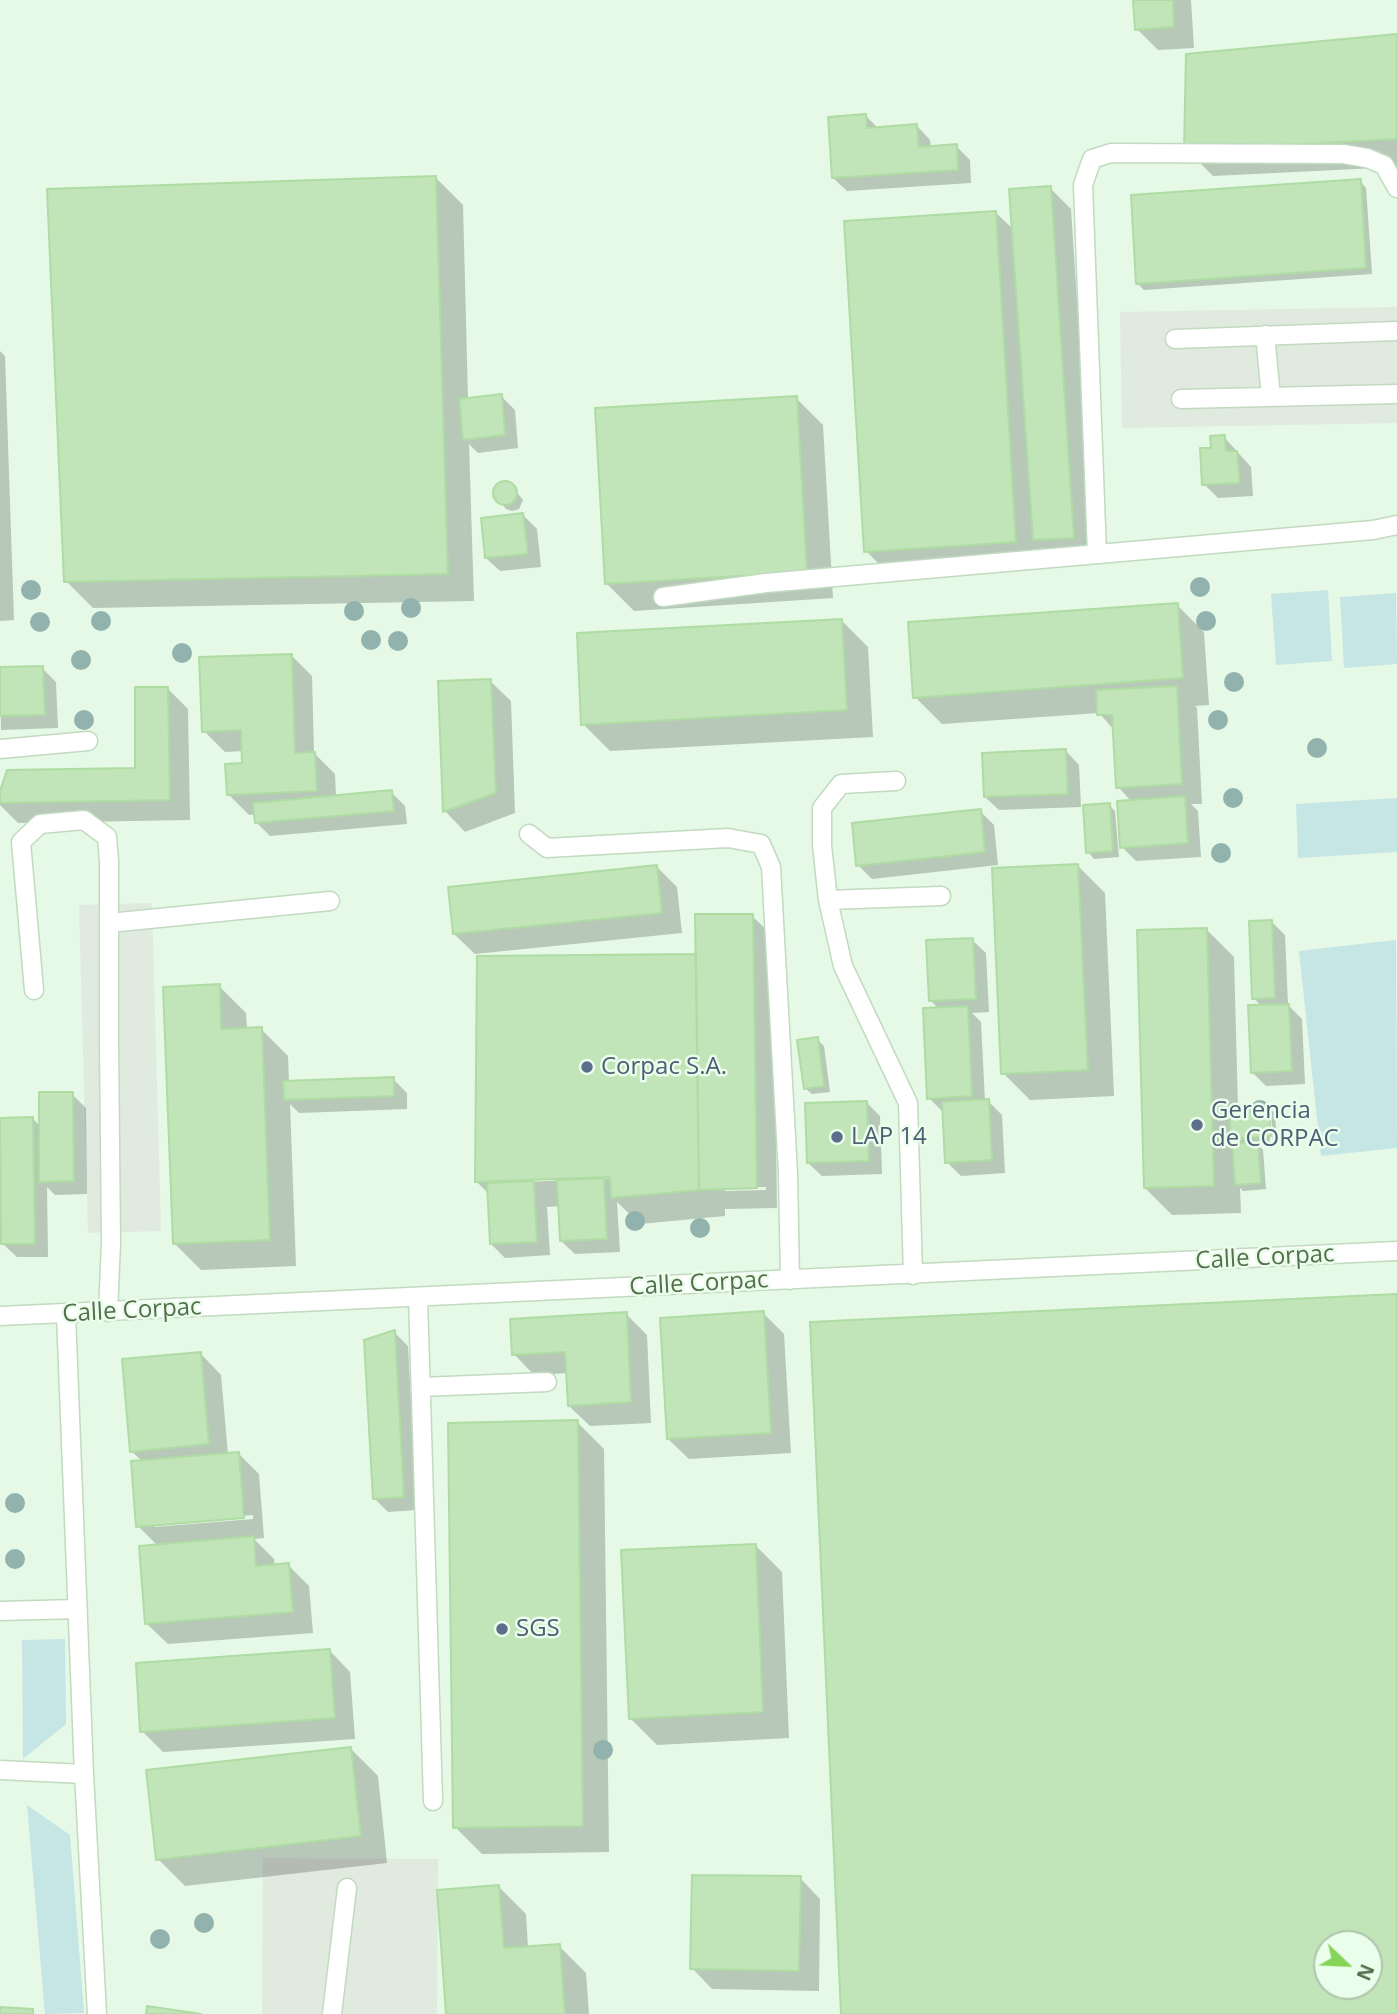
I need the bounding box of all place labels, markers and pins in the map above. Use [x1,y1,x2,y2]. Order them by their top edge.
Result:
place label: Corpac S.A. [601,1053,727,1081]
marker: Corpac S.A. [579,1059,595,1075]
place label: Gerencia de CORPAC [1211,1097,1339,1153]
marker: Gerencia de CORPAC [1189,1117,1205,1133]
place label: LAP 14 [851,1123,927,1151]
marker: LAP 14 [829,1129,845,1145]
place label: SGS [516,1615,560,1643]
marker: SGS [494,1621,510,1637]

